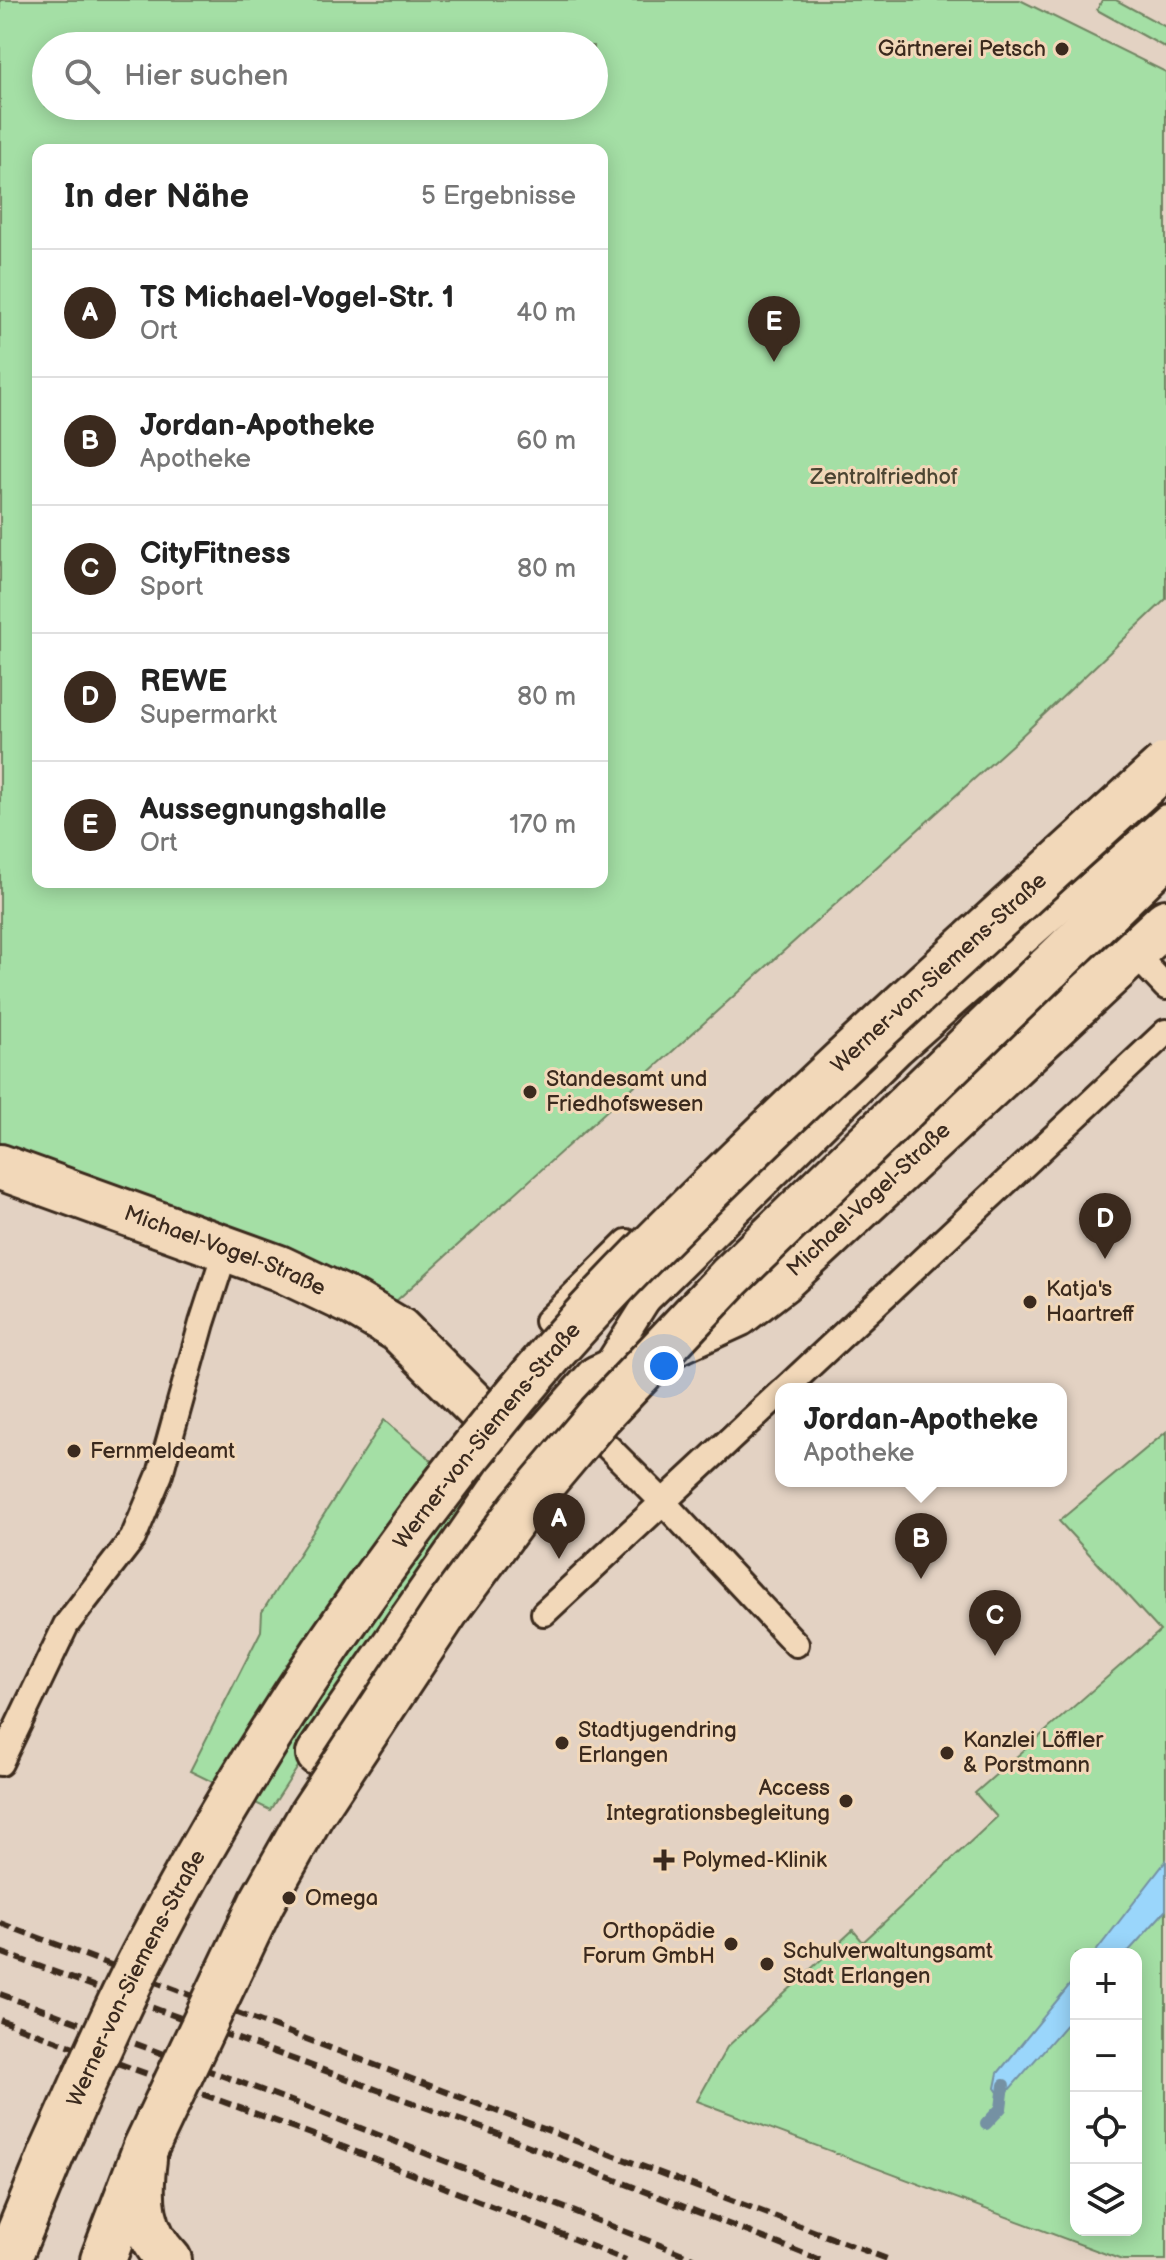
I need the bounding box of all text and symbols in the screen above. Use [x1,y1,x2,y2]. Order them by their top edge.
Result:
search box [32,32,608,120]
place label: Gärtnerei Petsch [878,36,1046,63]
marker: Gärtnerei Petsch [1053,40,1071,58]
icon: search [60,54,104,98]
text: Hier suchen [124,58,289,94]
text: In der Nähe [64,176,249,217]
text: 5 Ergebnisse [421,181,576,212]
text: TS Michael-Vogel-Str. 1 [140,280,454,316]
pin: E [748,296,800,362]
text: A [82,298,98,329]
text: 40 m [516,298,576,329]
text: Ort [140,316,177,347]
text: Jordan-Apotheke [140,408,375,444]
text: B [81,426,99,457]
text: 60 m [516,426,576,457]
text: Apotheke [140,444,251,475]
park label: Zentralfriedhof [809,464,958,491]
text: CityFitness [140,536,290,572]
text: C [81,554,99,585]
text: 80 m [517,554,576,585]
text: Sport [140,572,203,603]
text: REWE [140,664,227,700]
text: D [81,682,99,713]
text: 80 m [517,682,576,713]
text: Supermarkt [140,700,277,731]
text: Aussegnungshalle [140,792,386,828]
text: E [82,810,98,841]
text: 170 m [509,810,576,841]
text: Ort [140,828,177,859]
street label: Werner-von-Siemens-Straße [826,867,1052,1079]
place label: Standesamt und Friedhofswesen [546,1066,707,1118]
marker: Standesamt und Friedhofswesen [521,1083,539,1101]
street label: Michael-Vogel-Straße [781,1117,956,1282]
pin: D [1079,1193,1131,1259]
street label: Michael-Vogel-Straße [121,1200,330,1302]
place label: Katja's Haartreff [1046,1276,1134,1328]
marker: Katja's Haartreff [1021,1293,1039,1311]
street label: Werner-von-Siemens-Straße [388,1317,586,1554]
your location [644,1346,684,1386]
popup [775,1383,1067,1487]
text: Jordan-Apotheke [804,1402,1038,1438]
place label: Fernmeldeamt [90,1438,235,1465]
text: Apotheke [804,1438,915,1469]
marker: Fernmeldeamt [65,1442,83,1460]
pin: A [533,1493,585,1559]
pin: B [895,1513,947,1579]
pin: C [969,1590,1021,1656]
place label: Stadtjugendring Erlangen [578,1717,737,1769]
place label: Kanzlei Löffler & Porstmann [963,1727,1104,1779]
marker: Stadtjugendring Erlangen [553,1734,571,1752]
marker: Kanzlei Löffler & Porstmann [938,1744,956,1762]
place label: Access Integrationsbegleitung [606,1775,830,1827]
marker: Access Integrationsbegleitung [837,1792,855,1810]
street label: Werner-von-Siemens-Straße [61,1845,211,2111]
place label: Polymed-Klinik [682,1847,827,1874]
marker: Polymed-Klinik [653,1849,675,1871]
place label: Omega [305,1885,378,1912]
marker: Omega [280,1889,298,1907]
place label: Orthopädie Forum GmbH [582,1918,715,1970]
marker: Orthopädie Forum GmbH [722,1935,740,1953]
place label: Schulverwaltungsamt Stadt Erlangen [783,1938,993,1990]
map controls [1070,1948,1142,2236]
button: + [1070,1948,1142,2020]
marker: Schulverwaltungsamt Stadt Erlangen [758,1955,776,1973]
button: − [1070,2020,1142,2092]
button: locate [1070,2092,1142,2164]
button: layers [1070,2164,1142,2236]

